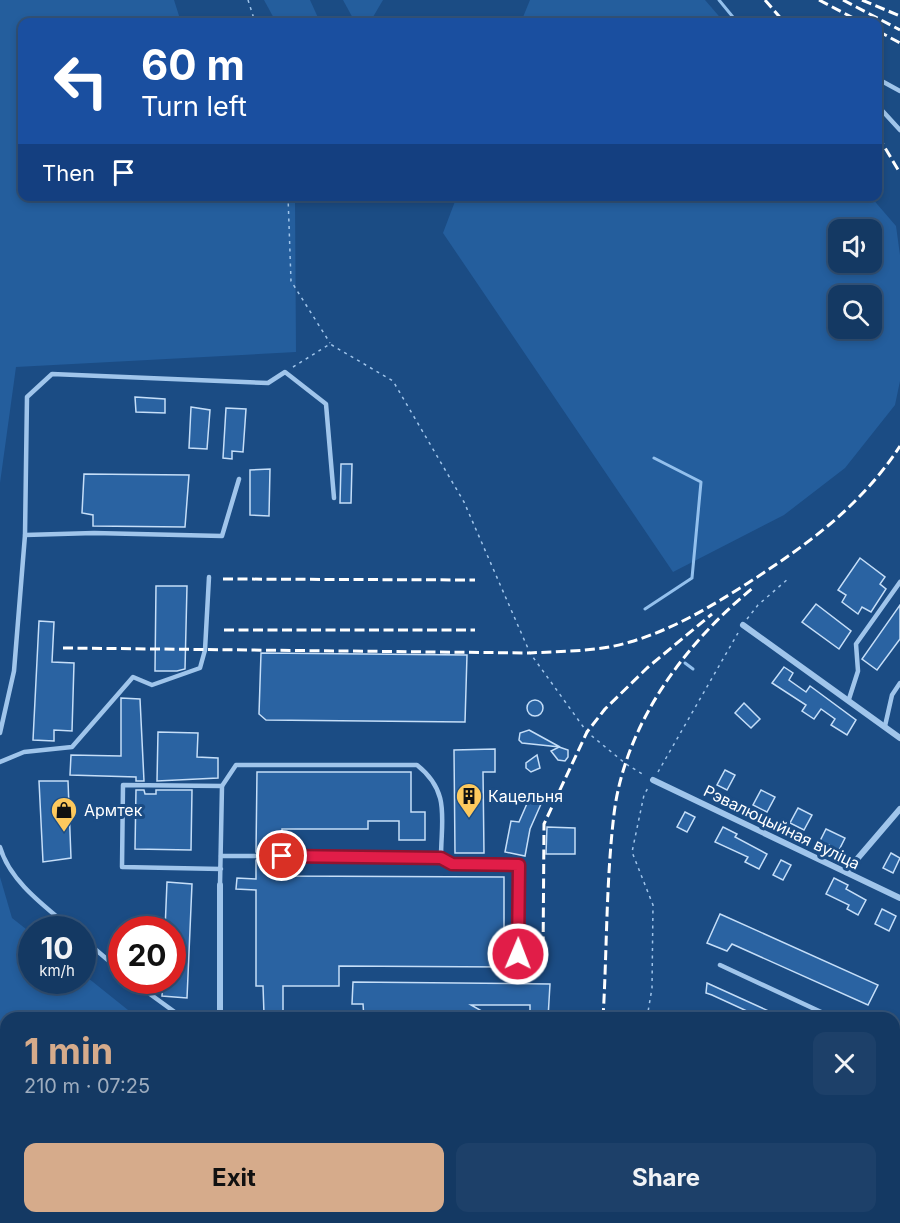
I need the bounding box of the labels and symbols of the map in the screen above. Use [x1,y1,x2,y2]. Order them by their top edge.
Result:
street label: Рэвалюцыйная вуліца [701,780,863,874]
building icon: Кацельня [454,781,484,819]
place label: Кацельня [488,786,563,806]
shop icon: Армтек [49,795,79,833]
place label: Армтек [84,800,143,820]
pin [256,830,307,881]
speed limit sign: 20 [108,916,186,994]
position arrow [486,922,550,986]

